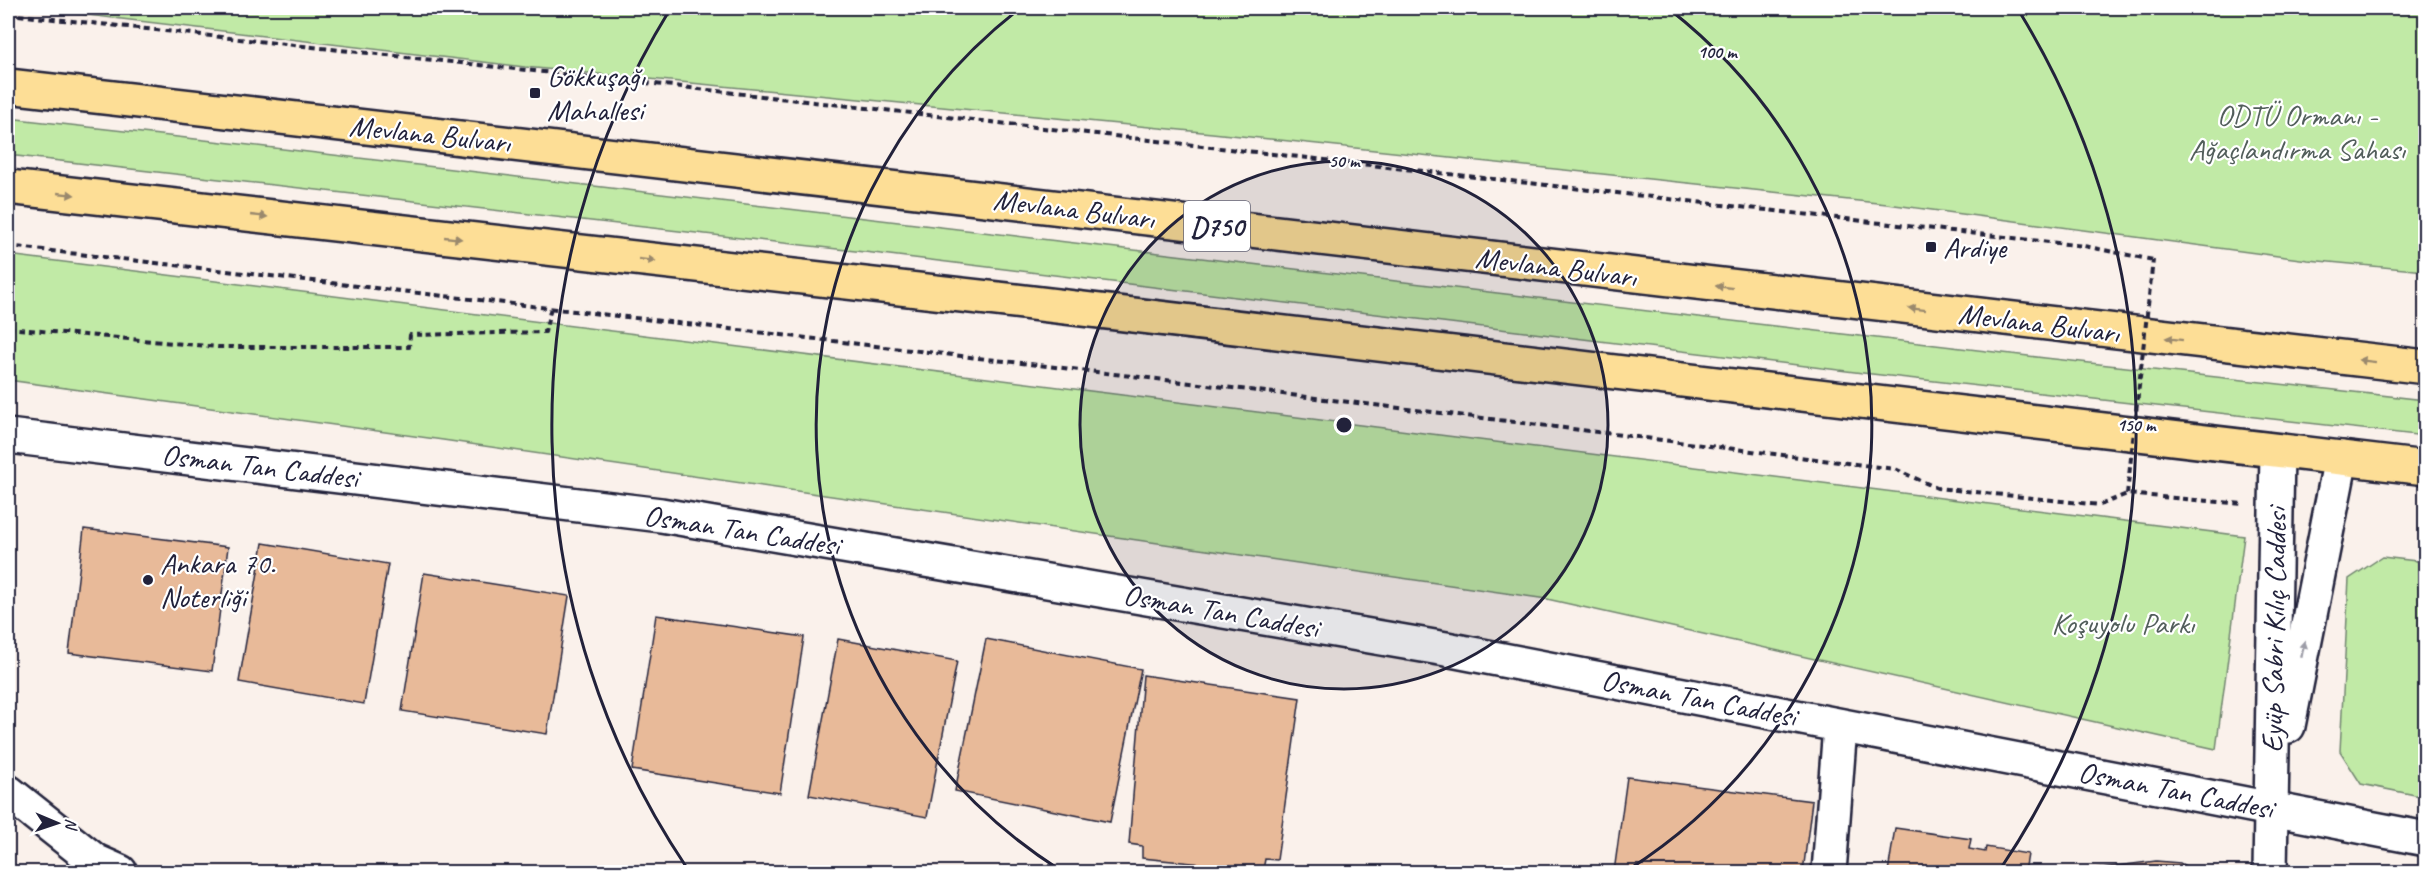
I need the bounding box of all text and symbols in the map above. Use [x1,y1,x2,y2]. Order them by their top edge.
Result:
text: 100 m [1698,41,1738,63]
place label: Gökkuşağı Mahallesi [547,57,647,129]
marker: Gökkuşağı Mahallesi [528,86,542,100]
park label: ODTÜ Ormanı - Ağaçlandırma Sahası [2189,96,2407,168]
street label: Mevlana Bulvarı [348,107,514,162]
text: 50 m [1329,150,1361,172]
street label: Mevlana Bulvarı [991,180,1158,238]
one-way arrow [56,189,75,199]
road number: D750 [1184,201,1250,251]
one-way arrow [250,211,269,221]
place label: Ardiye [1943,228,2008,266]
one-way arrow [444,233,463,242]
street label: Mevlana Bulvarı [1473,238,1640,296]
marker: Ardiye [1924,240,1938,254]
one-way arrow [637,255,656,264]
one-way arrow [1714,282,1733,292]
street label: Mevlana Bulvarı [1956,294,2123,352]
one-way arrow [1908,305,1927,314]
one-way arrow [2164,334,2183,343]
one-way arrow [2358,356,2377,366]
text: 150 m [2117,414,2157,436]
centre of rings [1334,415,1354,435]
street label: Osman Tan Caddesi [160,435,364,497]
street label: Osman Tan Caddesi [641,496,846,565]
street label: Eyüp Sabri Kılıç Caddesi [2253,504,2295,753]
place label: Ankara 70. Noterliği [160,544,275,616]
marker: Ankara 70. Noterliği [141,573,155,587]
street label: Osman Tan Caddesi [1120,575,1325,647]
park label: Koşuyolu Parkı [2052,604,2196,642]
one-way arrow [2299,640,2308,659]
street label: Osman Tan Caddesi [1598,660,1803,736]
street label: Osman Tan Caddesi [2075,752,2280,828]
north arrow [27,793,87,853]
text: N [61,818,81,832]

